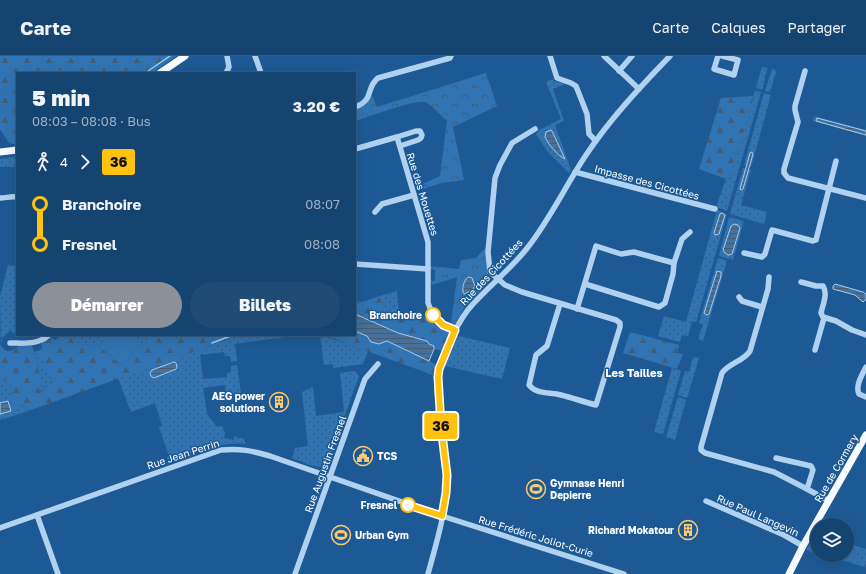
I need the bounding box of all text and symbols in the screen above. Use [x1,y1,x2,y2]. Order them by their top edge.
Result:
text: Carte [20,16,71,39]
text: Carte [652,19,689,36]
text: Calques [711,19,766,36]
text: Partager [788,19,846,36]
text: 5 min [32,84,90,111]
text: 3.20 € [293,97,340,115]
text: 08:03 – 08:08 · Bus [32,113,151,129]
icon: walk [32,151,54,173]
icon: forward [74,151,96,173]
street label: Rue des Mouettes [405,151,441,237]
text: 36 [110,153,127,170]
text: 4 [60,154,68,170]
street label: Impasse des Cicottées [593,162,701,202]
text: Branchoire [62,195,141,213]
text: 08:07 [305,196,340,212]
text: Fresnel [62,235,117,253]
text: 08:08 [304,236,340,252]
street label: Rue des Cicottées [457,236,525,308]
button: Démarrer [32,282,182,328]
button: Billets [190,282,340,328]
marker: Branchoire [425,307,441,323]
place label: Branchoire [369,309,422,321]
district label: Les Tailles [605,366,663,379]
place label: AEG power solutions [212,390,265,414]
building icon: AEG power solutions [268,391,290,413]
line badge: 36 [423,413,459,439]
street label: Rue Augustin Fresnel [302,414,348,514]
text: 36 [432,417,450,434]
street label: Rue de Cormery [812,432,861,504]
street label: Rue Jean Perrin [145,437,221,471]
public building icon: TCS [352,445,374,467]
place label: TCS [377,450,398,462]
place label: Gymnase Henri Depierre [550,477,624,501]
sports icon: Gymnase Henri Depierre [525,478,547,500]
street label: Rue Paul Langevin [715,492,801,538]
marker: Fresnel [400,497,416,513]
place label: Fresnel [361,499,398,511]
street label: Rue Frédéric Joliot-Curie [477,513,595,559]
map controls [810,518,854,562]
button: layers [810,518,854,562]
building icon: Richard Mokatour [677,519,699,541]
sports icon: Urban Gym [330,524,352,546]
place label: Richard Mokatour [588,524,674,536]
place label: Urban Gym [355,529,409,541]

